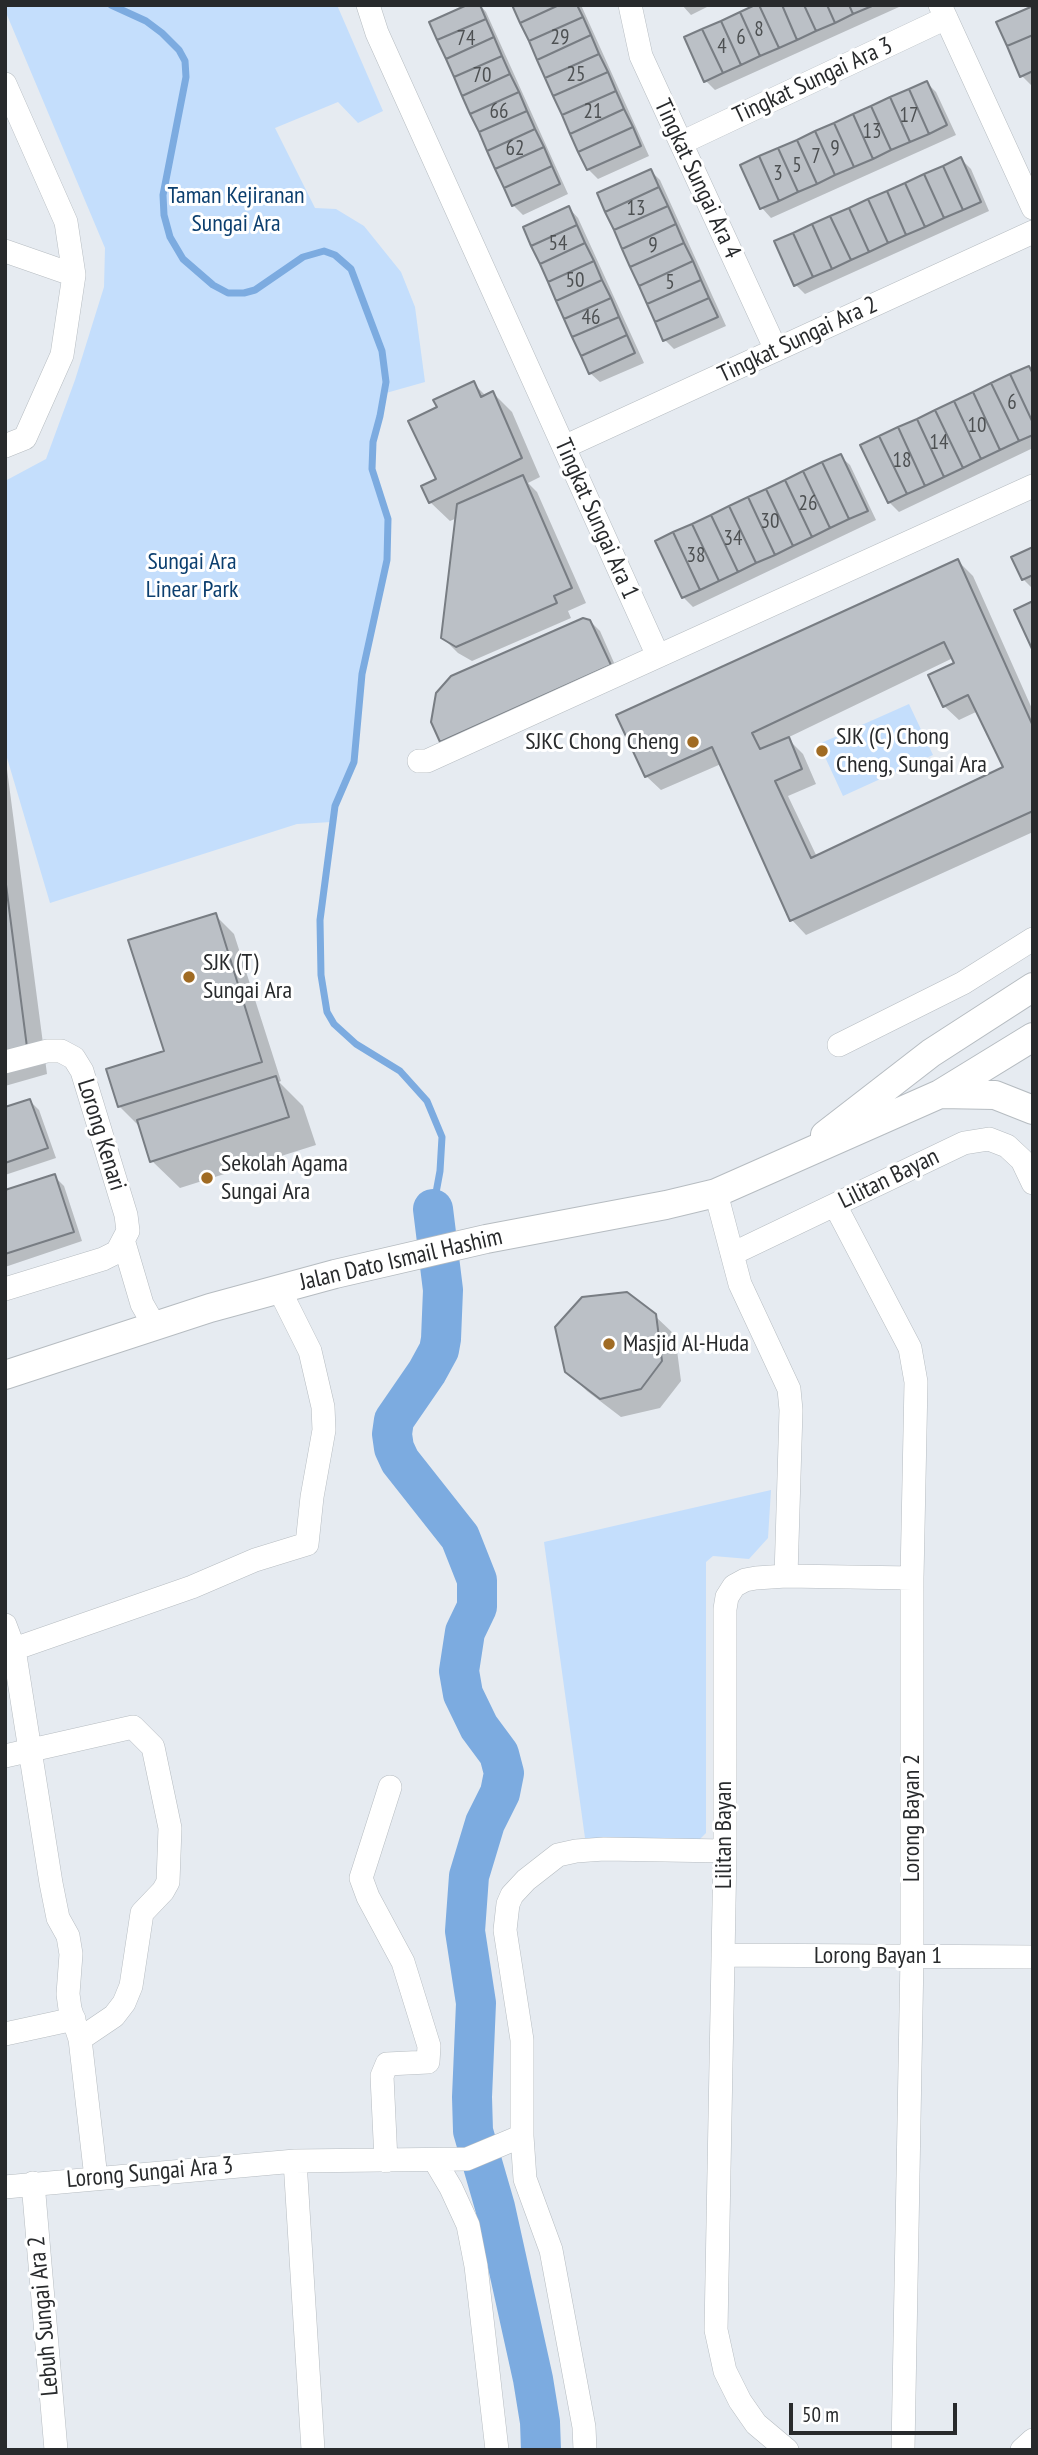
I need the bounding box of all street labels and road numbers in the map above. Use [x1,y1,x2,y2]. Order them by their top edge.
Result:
street label: Tingkat Sungai Ara 3 [729,32,897,130]
street label: Tingkat Sungai Ara 4 [648,95,746,263]
street label: Tingkat Sungai Ara 2 [714,291,882,389]
street label: Tingkat Sungai Ara 1 [548,434,644,604]
street label: Lorong Kenari [70,1076,132,1194]
street label: Lilitan Bayan [834,1142,944,1216]
street label: Jalan Dato Ismail Hashim [297,1223,505,1297]
street label: Lorong Bayan 2 [898,1754,926,1882]
street label: Lilitan Bayan [710,1781,738,1889]
street label: Lorong Bayan 1 [814,1942,942,1970]
street label: Lorong Sungai Ara 3 [66,2151,234,2195]
street label: Lebuh Sungai Ara 2 [23,2235,65,2397]

